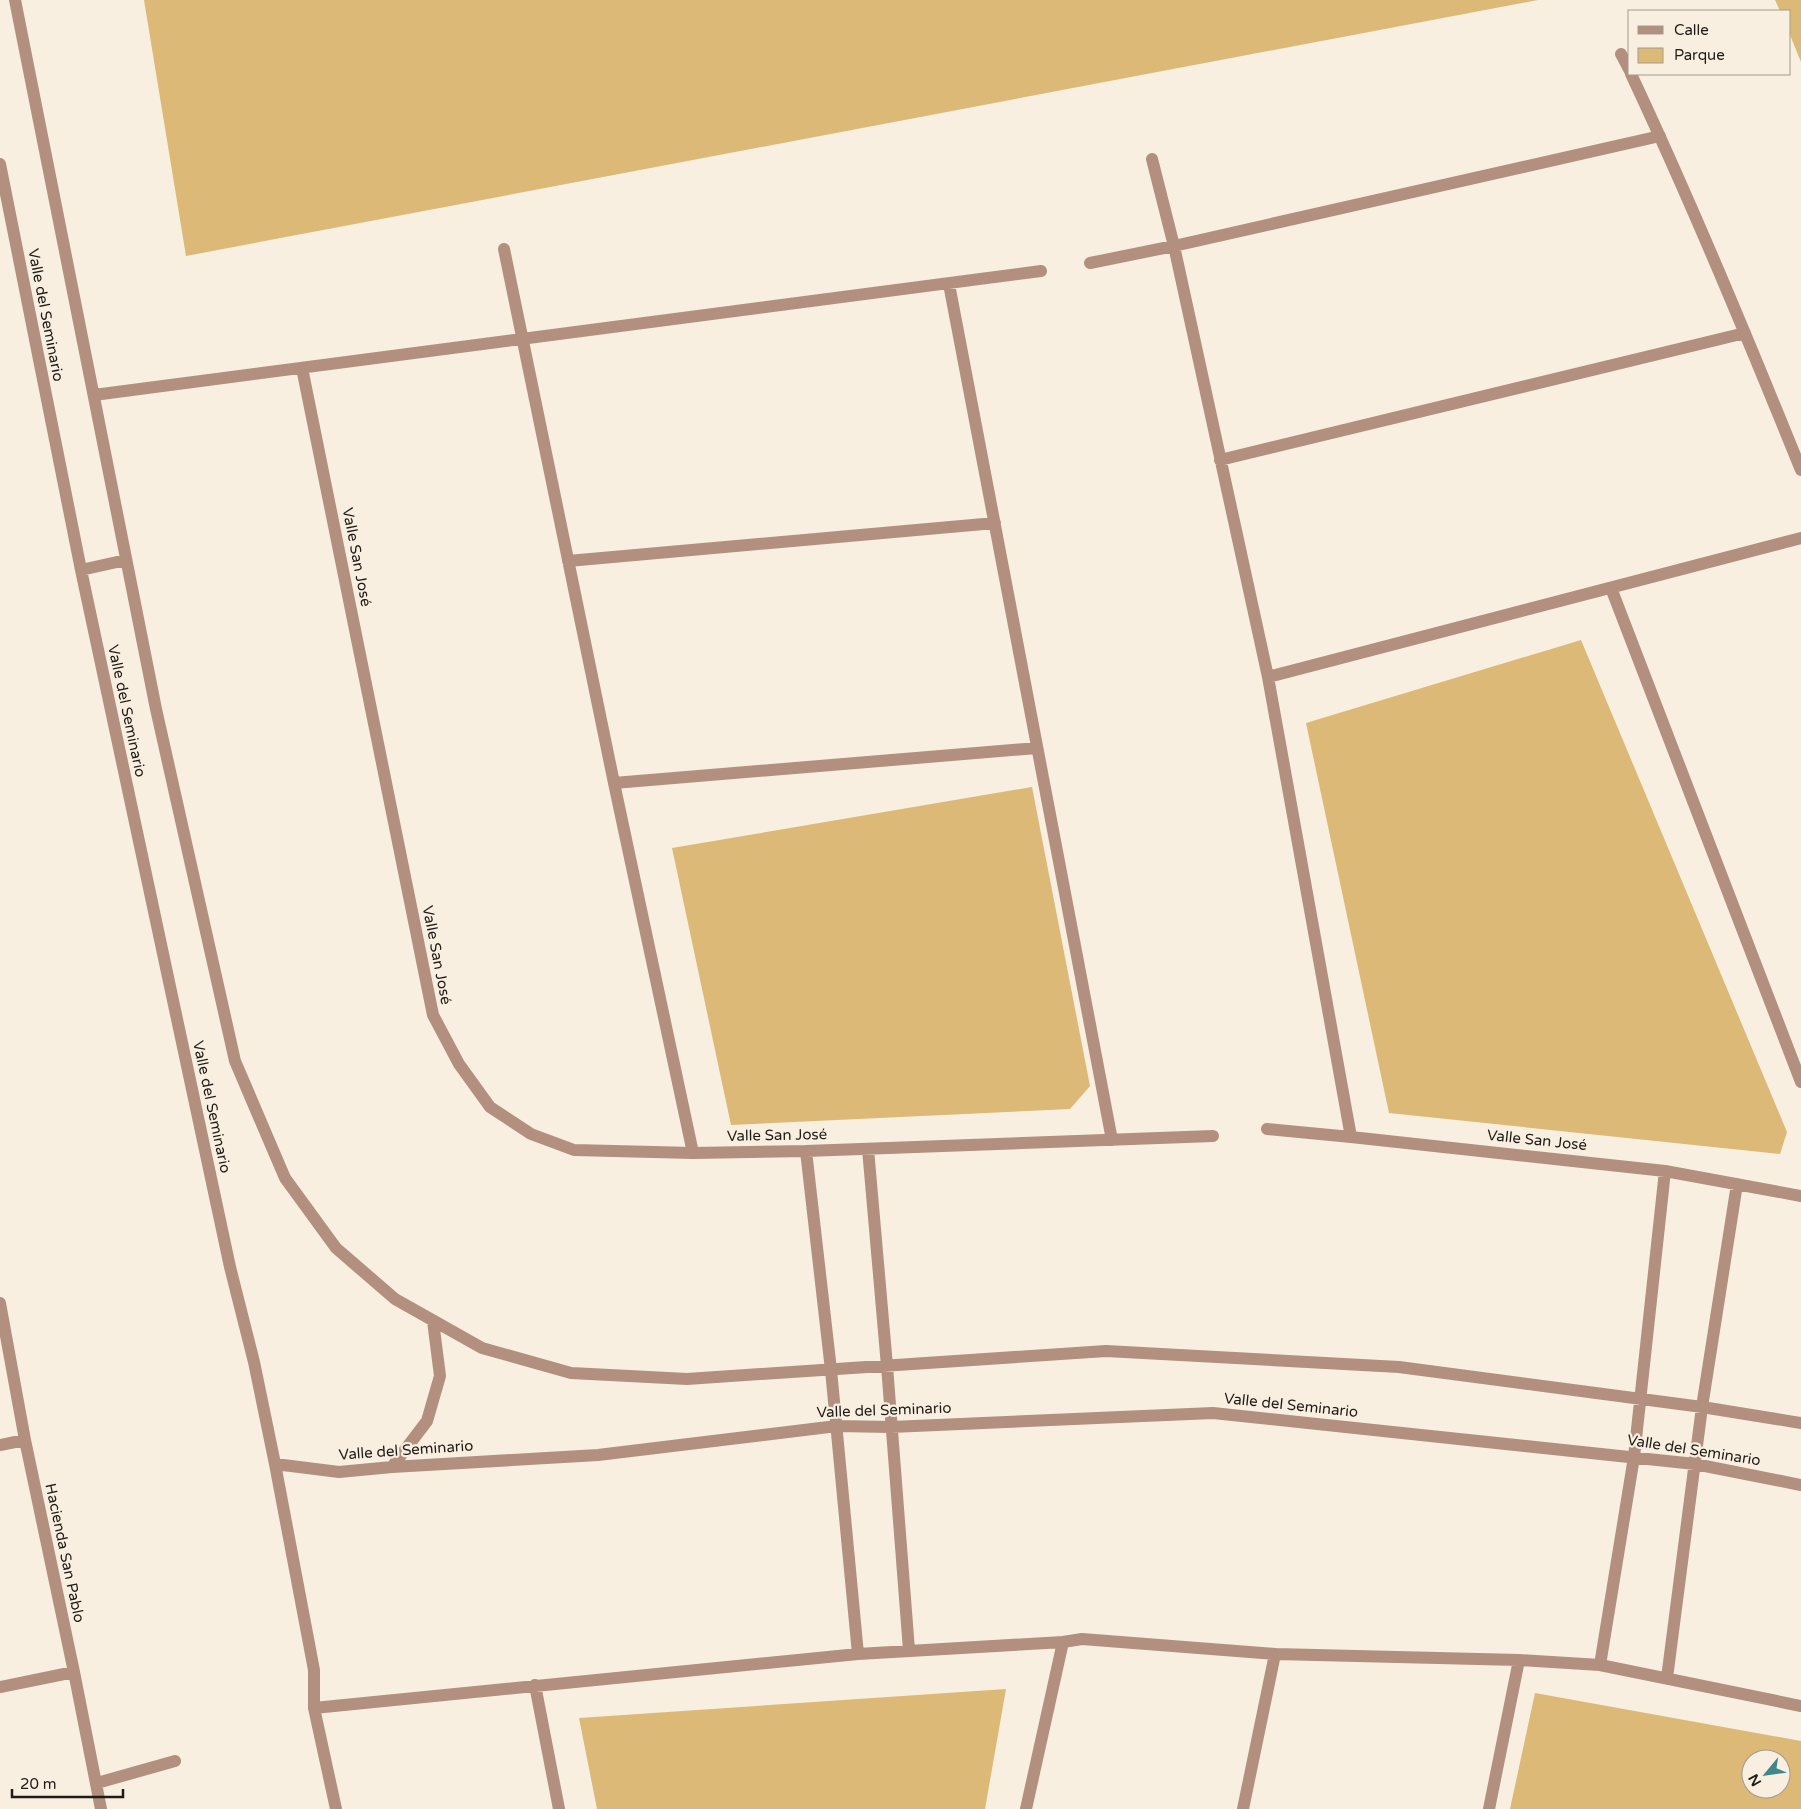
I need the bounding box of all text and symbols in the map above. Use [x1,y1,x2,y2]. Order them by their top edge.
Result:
legend [1628,10,1791,75]
text: Calle [1674,21,1709,39]
text: Parque [1674,46,1725,64]
street label: Valle del Seminario [24,247,68,383]
street label: Valle San José [339,506,375,608]
street label: Valle del Seminario [104,643,150,779]
street label: Valle San José [419,904,455,1006]
street label: Valle del Seminario [189,1039,235,1175]
street label: Valle San José [727,1125,827,1145]
street label: Valle San José [1486,1126,1588,1154]
street label: Valle del Seminario [1223,1389,1359,1421]
street label: Valle del Seminario [816,1399,952,1421]
street label: Valle del Seminario [1626,1431,1762,1469]
street label: Valle del Seminario [338,1436,474,1464]
street label: Hacienda San Pablo [41,1482,89,1624]
north arrow [1741,1749,1791,1799]
scale bar [12,1766,124,1798]
text: N [1745,1771,1765,1789]
text: 20 m [20,1775,57,1793]

